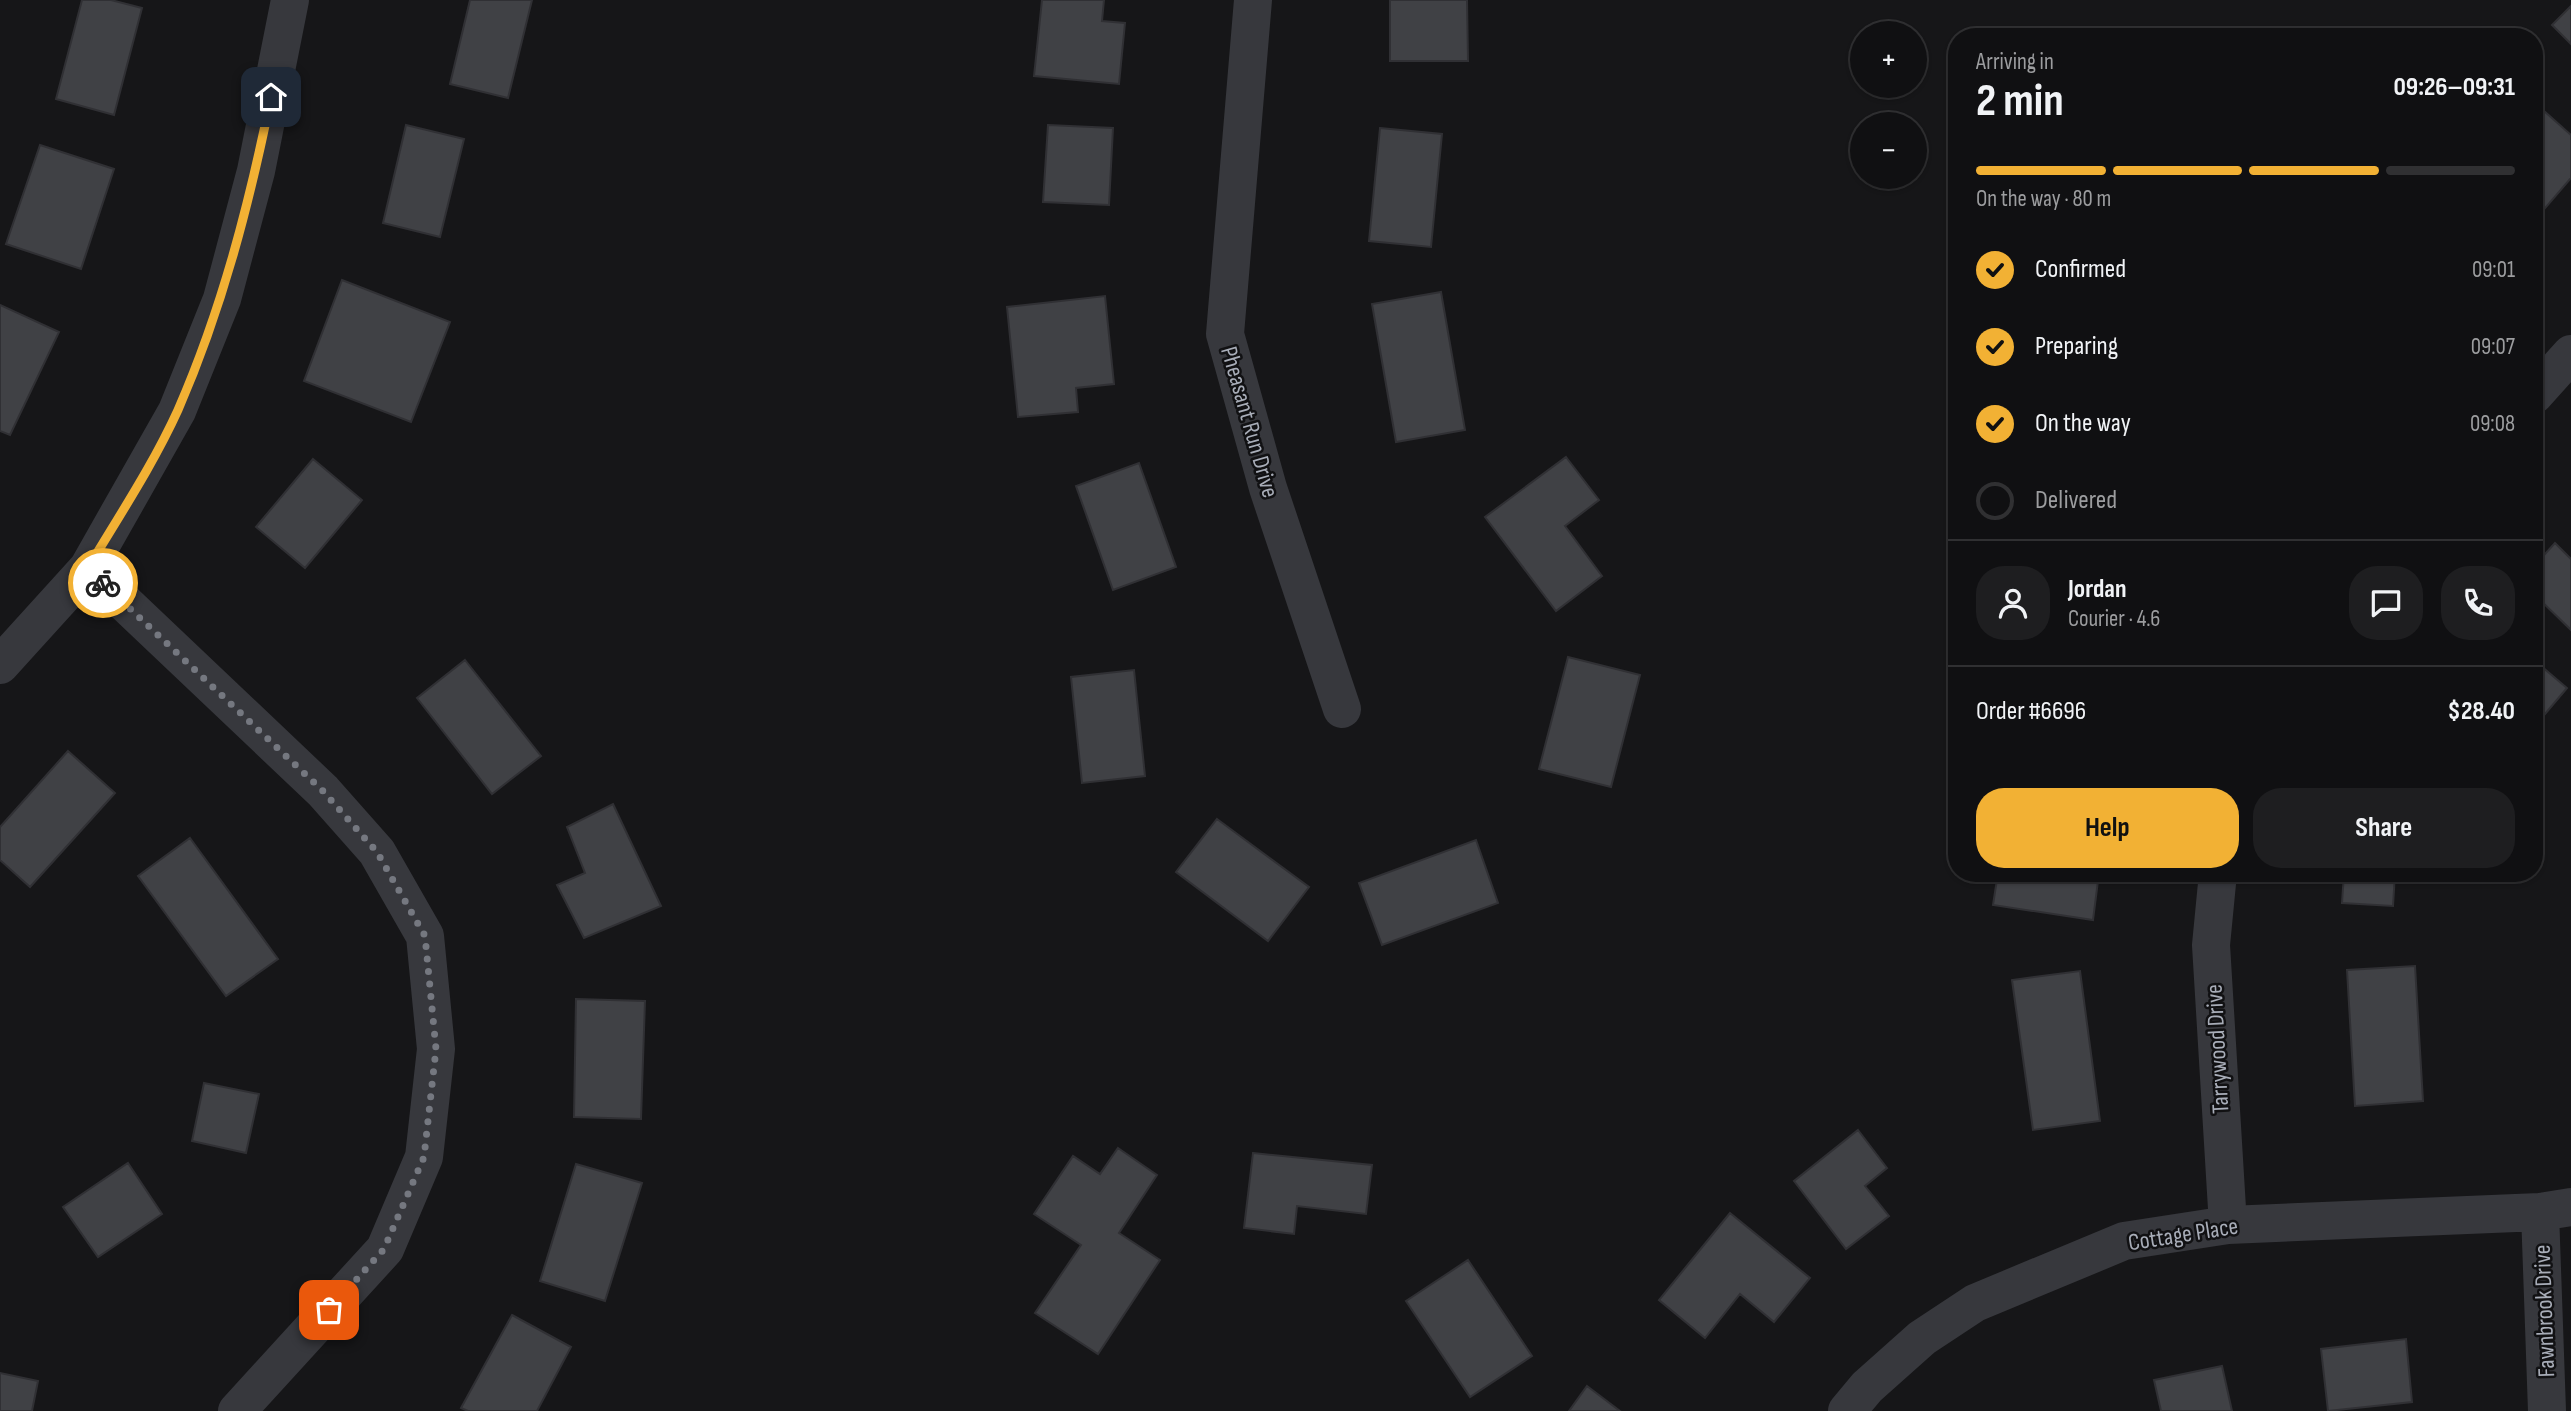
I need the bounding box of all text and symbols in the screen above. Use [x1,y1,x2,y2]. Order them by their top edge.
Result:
map controls [1850,21,1927,189]
button: + [1850,21,1927,98]
text: Arriving in [1976,48,2054,76]
pin [241,67,301,127]
text: 09:26–09:31 [2393,72,2515,103]
text: 2 min [1976,74,2064,129]
icon: home [252,78,290,116]
button: − [1850,112,1927,189]
text: On the way · 80 m [1976,185,2111,213]
icon: check [1976,251,2014,289]
text: Confirmed [2035,254,2126,285]
text: 09:01 [2472,256,2515,284]
icon: check [1976,328,2014,366]
text: Preparing [2035,331,2118,362]
text: 09:07 [2471,333,2515,361]
street label: Pheasant Run Drive [1214,343,1285,501]
icon: check [1976,405,2014,443]
text: On the way [2035,408,2131,439]
text: 09:08 [2470,410,2515,438]
text: Delivered [2035,485,2117,516]
courier [68,548,138,618]
icon: bike [84,564,122,602]
button: person [1976,566,2050,640]
button: chat [2349,566,2423,640]
button: phone [2441,566,2515,640]
text: Jordan [2068,574,2126,605]
text: Courier · 4.6 [2068,605,2160,633]
text: Order #6696 [1976,696,2086,727]
text: $28.40 [2448,696,2515,727]
button: Help [1976,788,2239,868]
button: Share [2253,788,2515,868]
street label: Tarrywood Drive [2200,983,2235,1114]
street label: Cottage Place [2126,1211,2240,1258]
street label: Fawnbrook Drive [2528,1244,2561,1378]
pin [299,1280,359,1340]
icon: bag [310,1291,348,1329]

